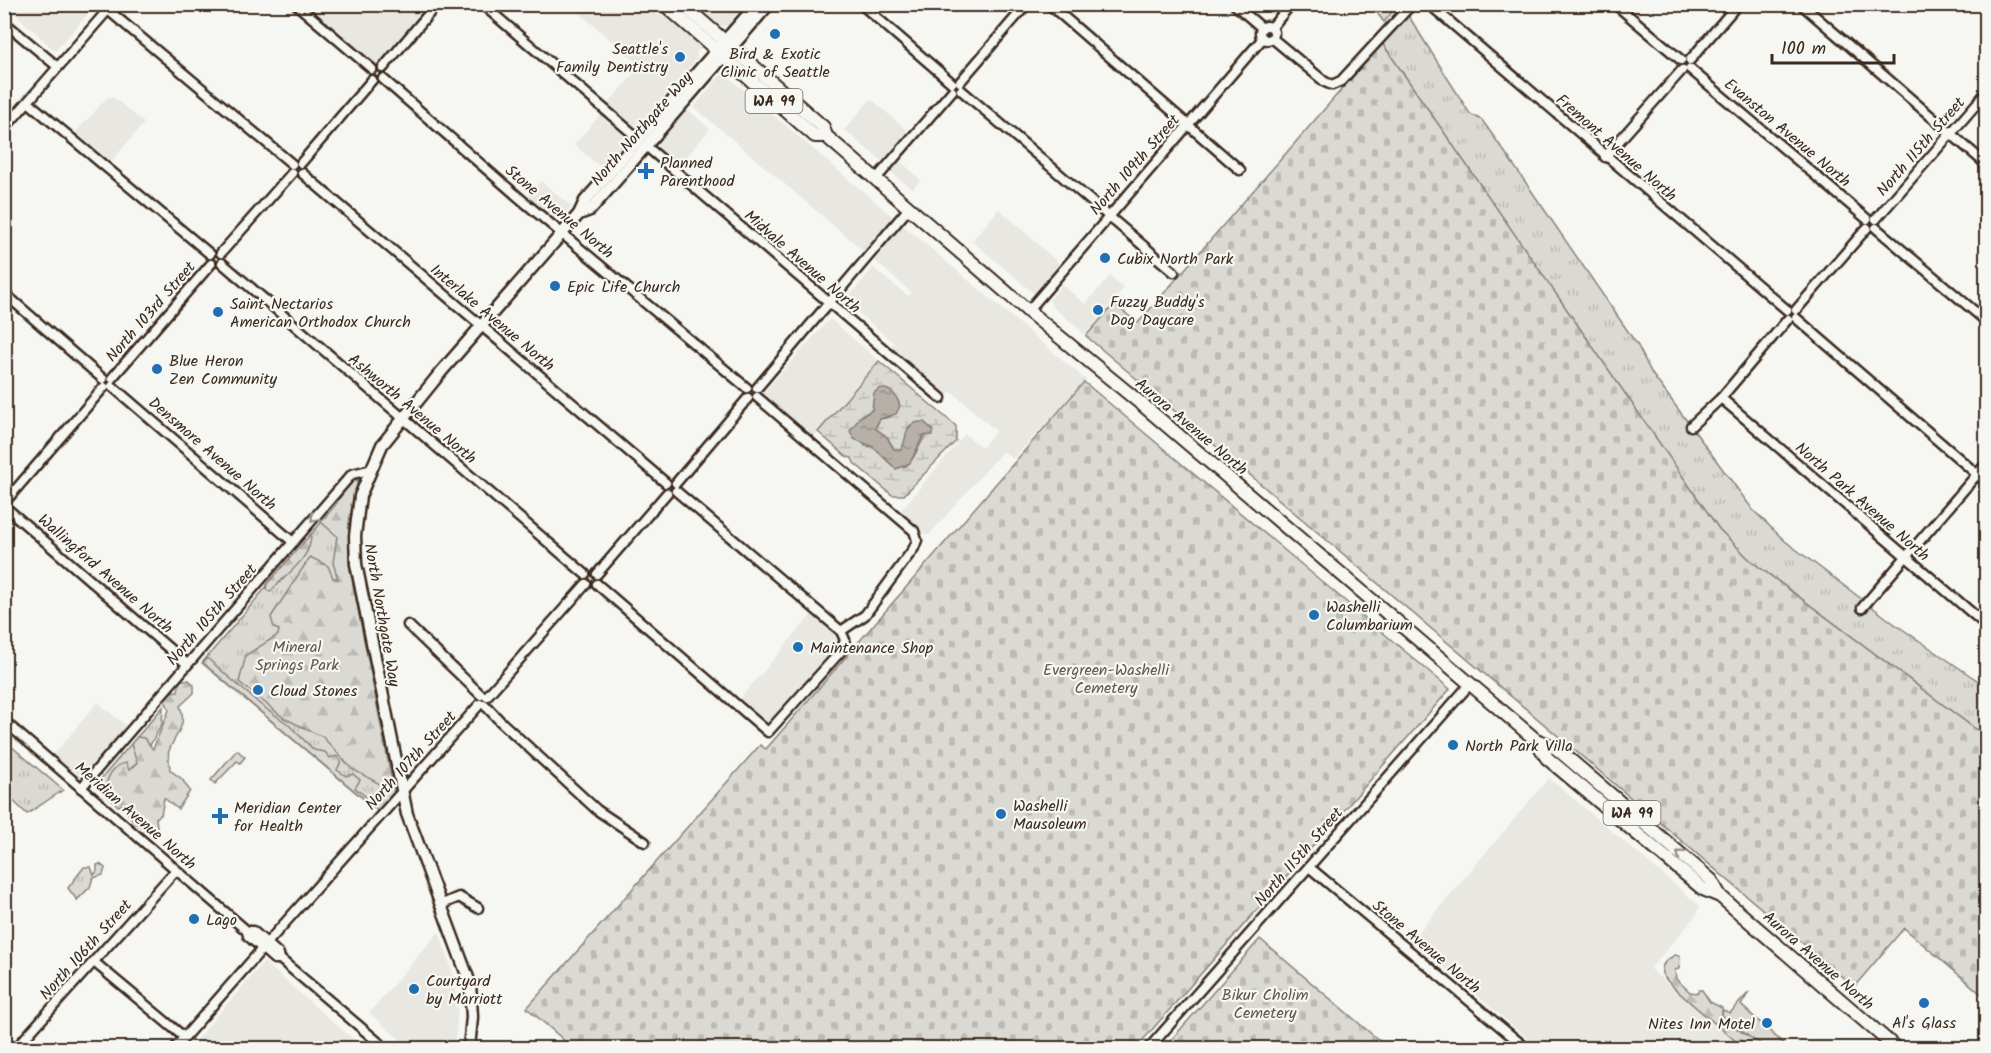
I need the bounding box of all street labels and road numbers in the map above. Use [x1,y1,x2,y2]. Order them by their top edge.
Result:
street label: North Northgate Way [585,66,699,192]
street label: Evanston Avenue North [1718,72,1856,194]
street label: Fremont Avenue North [1550,88,1682,208]
road number: WA 99 [746,89,802,113]
street label: North 115th Street [1871,91,1972,202]
street label: North 109th Street [1084,108,1187,221]
street label: Stone Avenue North [499,159,619,265]
street label: Midvale Avenue North [738,204,866,320]
street label: North 103rd Street [100,255,203,368]
street label: Interlake Avenue North [424,258,560,378]
street label: Ashworth Avenue North [342,348,482,471]
street label: Aurora Avenue North [1129,372,1253,482]
street label: Densmore Avenue North [142,391,282,517]
street label: North Park Avenue North [1789,436,1935,568]
street label: Wallingford Avenue North [32,508,178,640]
street label: North Northgate Way [357,542,407,689]
street label: North 105th Street [161,558,264,671]
street label: North 107th Street [359,705,463,816]
street label: Meridian Avenue North [68,756,202,876]
street label: North 115th Street [1249,801,1350,912]
road number: WA 99 [1604,801,1660,825]
street label: North 106th Street [34,893,139,1006]
street label: Stone Avenue North [1366,894,1486,1000]
street label: Aurora Avenue North [1757,905,1879,1017]

